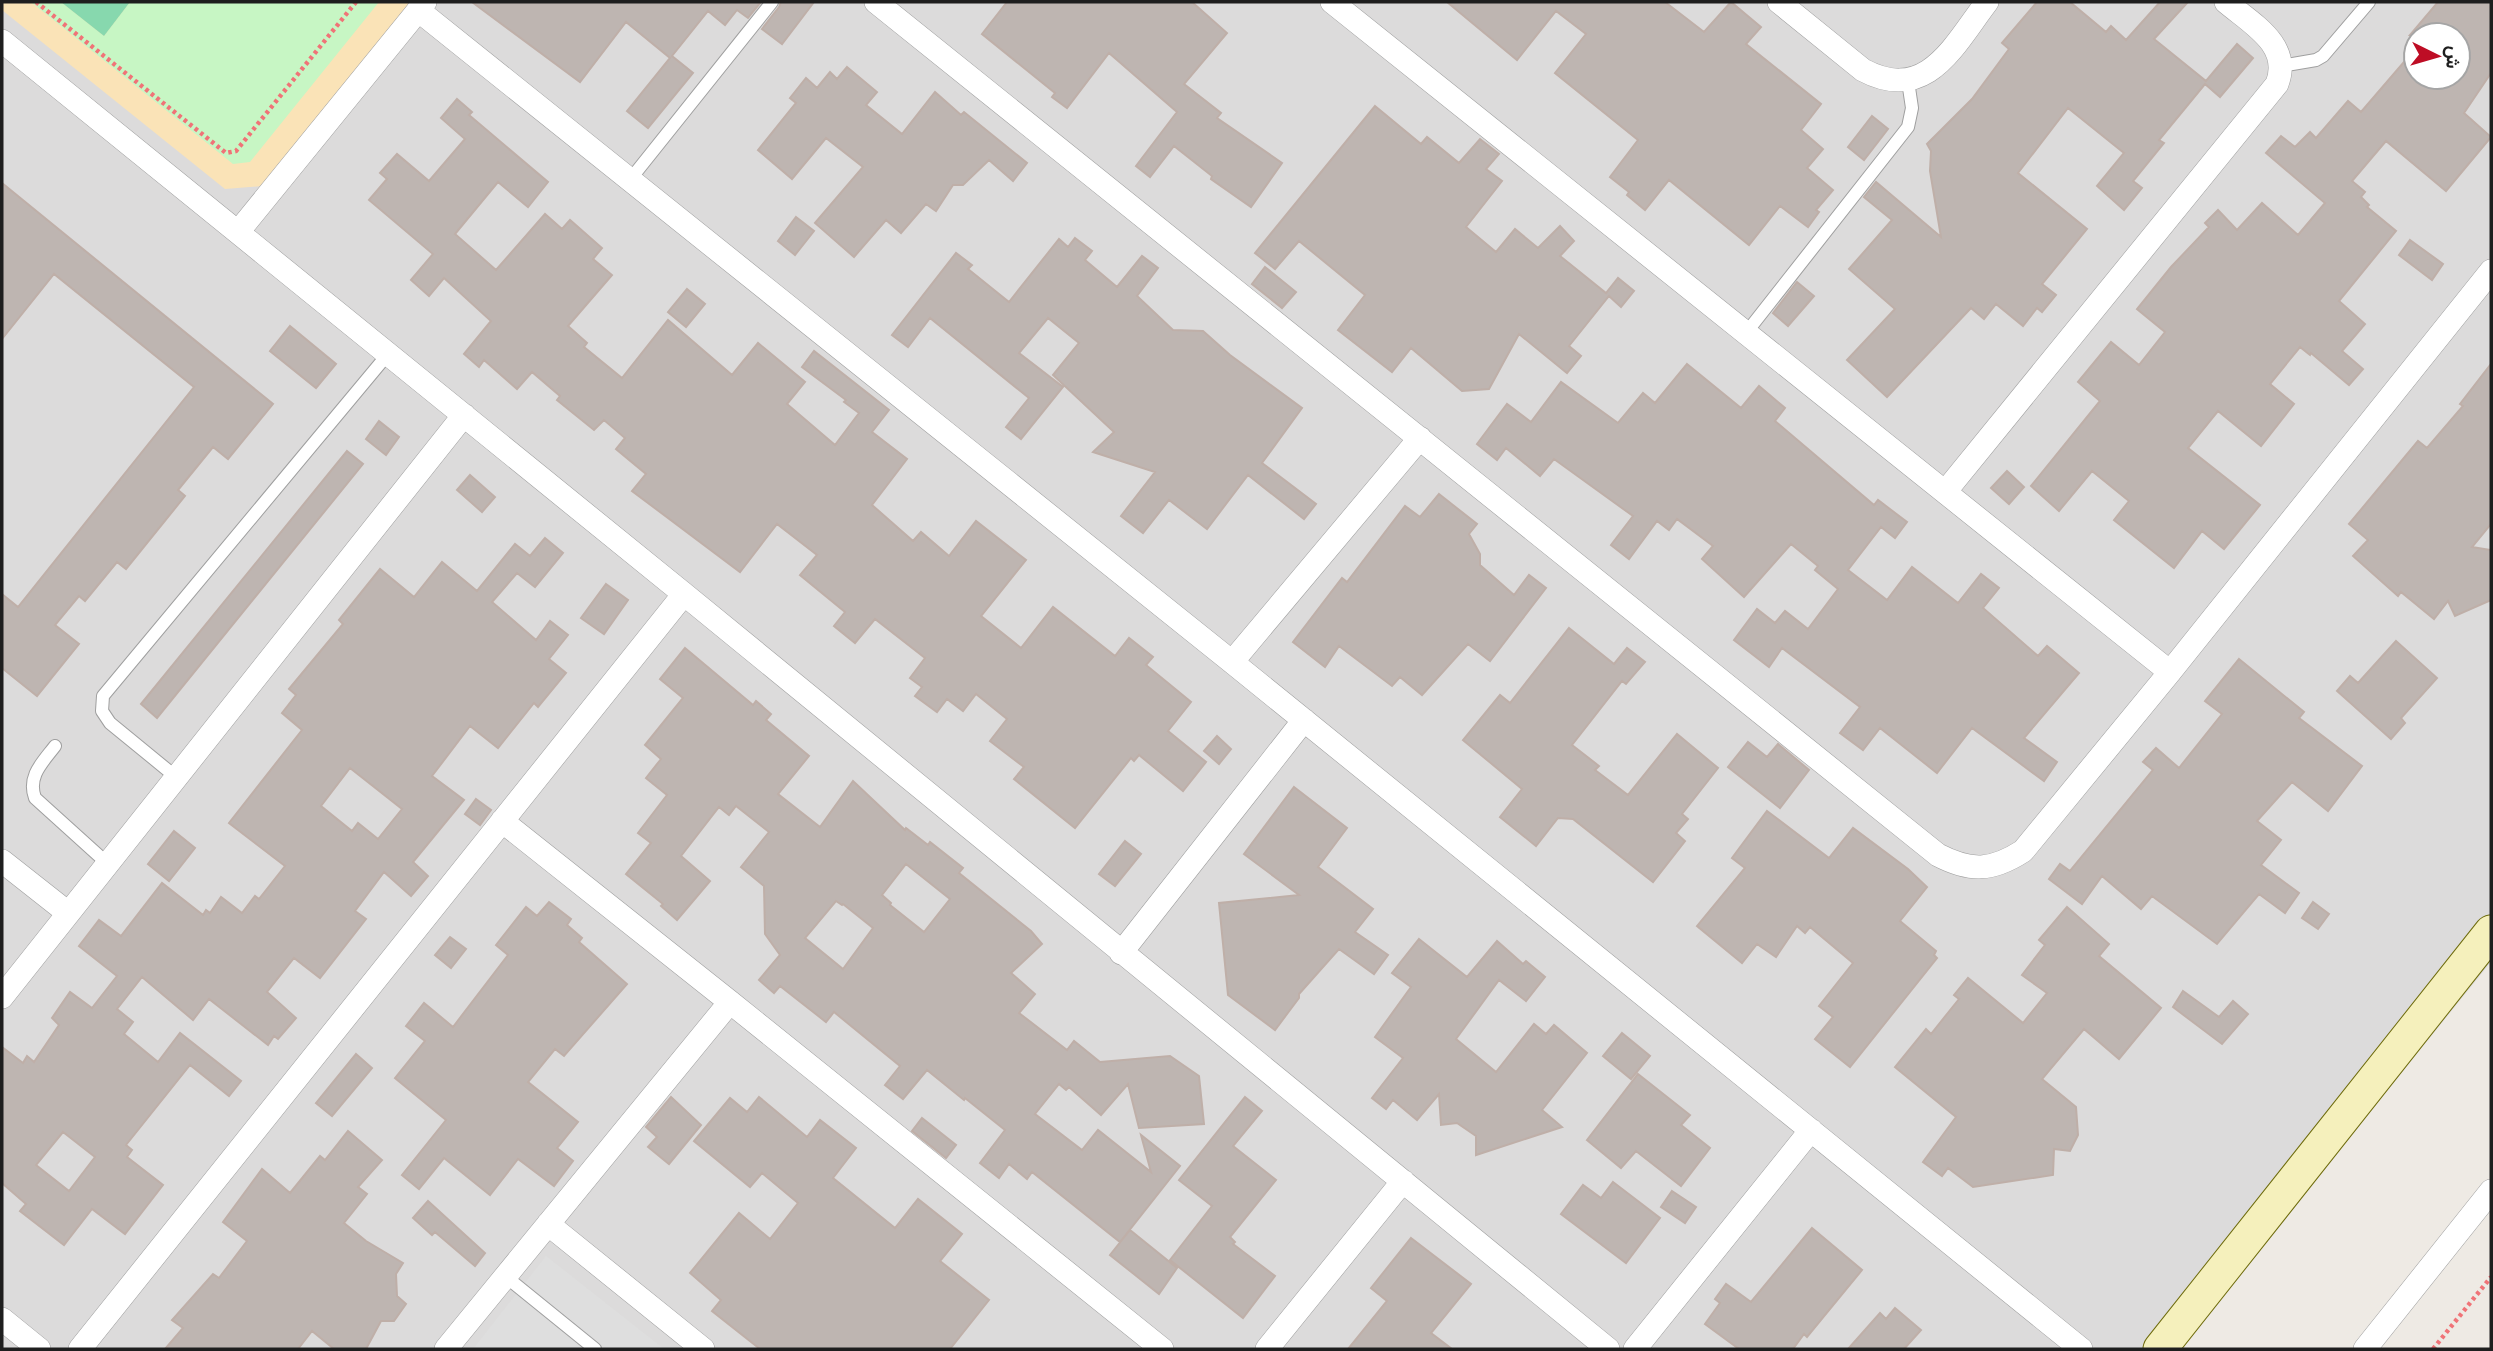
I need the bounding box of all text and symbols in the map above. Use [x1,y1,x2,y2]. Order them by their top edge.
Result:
north arrow [2402,21,2472,91]
text: ش [2439,45,2468,70]

